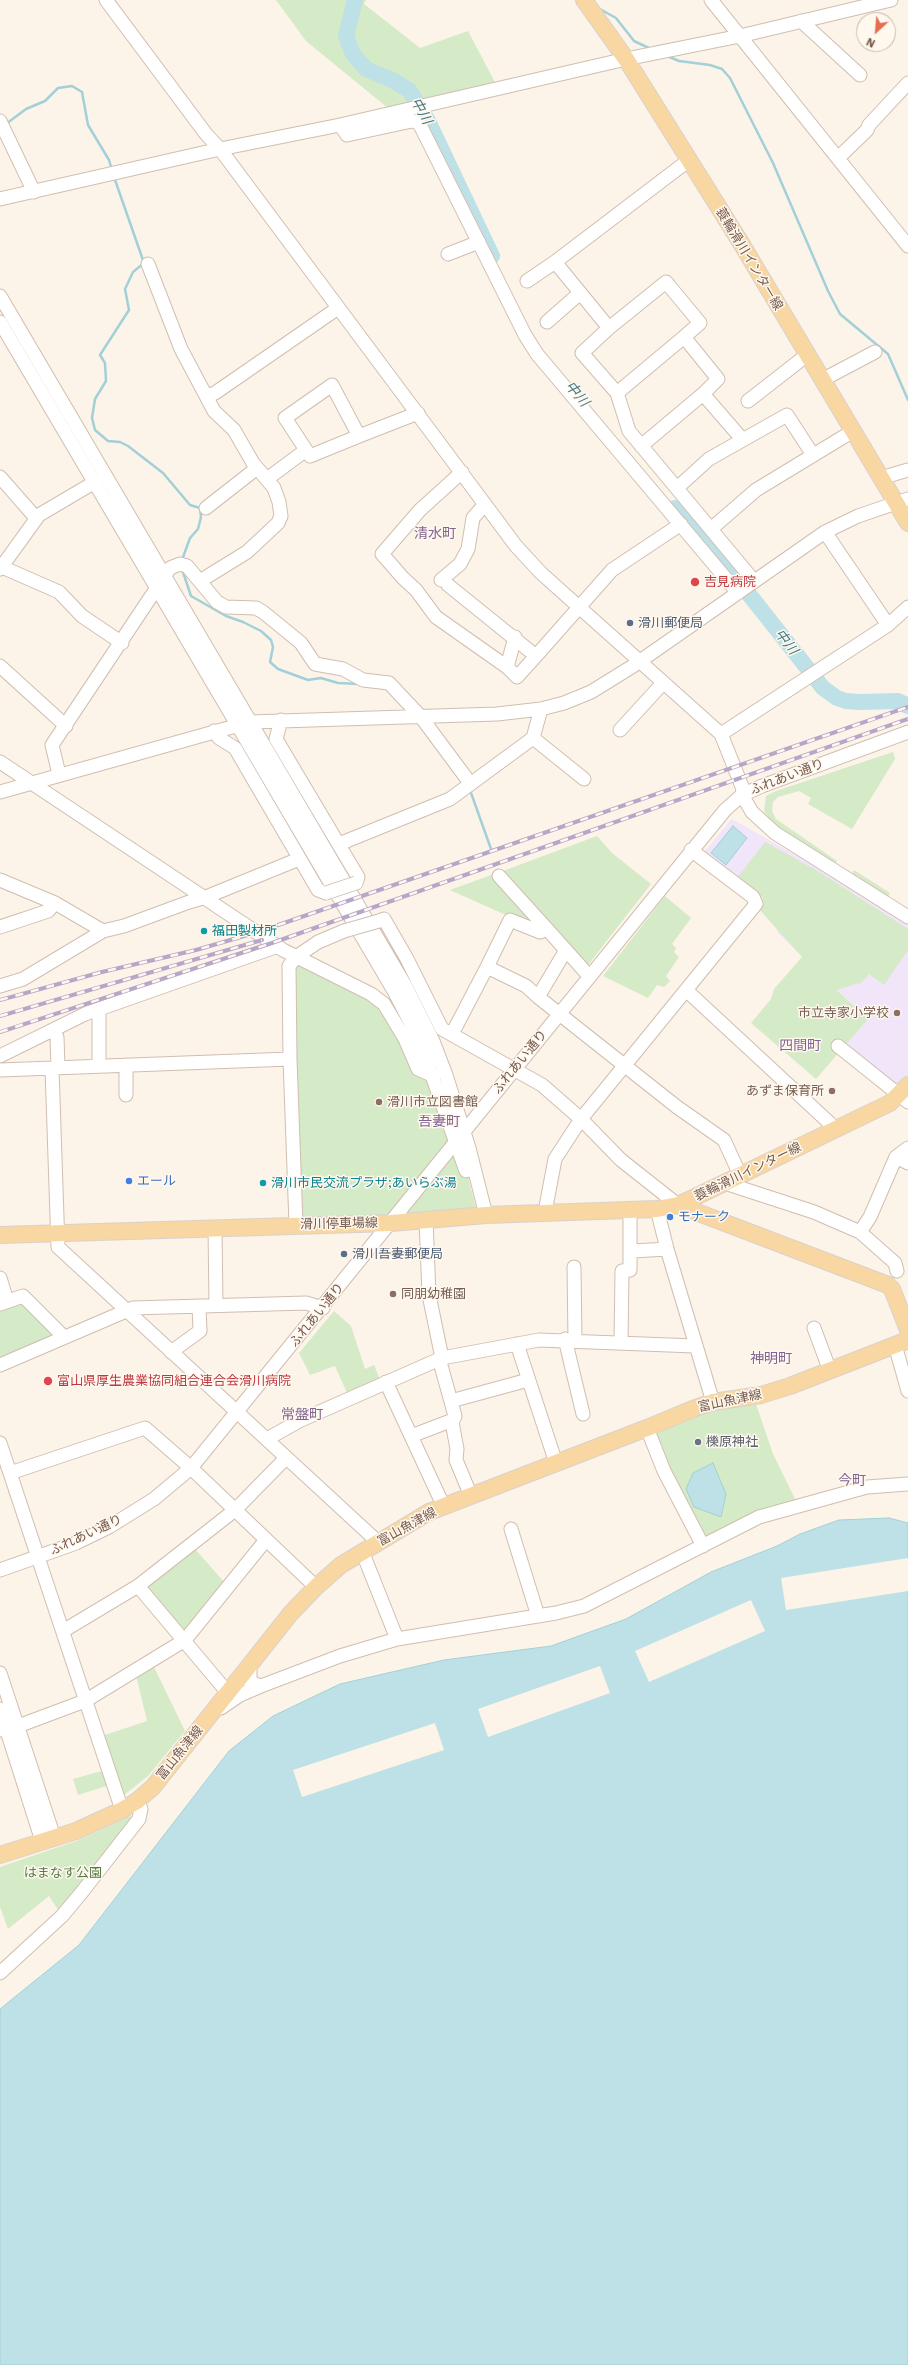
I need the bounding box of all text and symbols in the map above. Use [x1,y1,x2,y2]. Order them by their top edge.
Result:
north arrow [856,12,896,52]
text: N [864,35,877,50]
water label: 中川 [407,95,435,127]
street label: 蓑輪滑川インター線 [712,205,786,313]
water label: 中川 [562,378,592,410]
district label: 清水町 [414,526,456,542]
place label: 吉見病院 [704,574,756,590]
marker: 吉見病院 [689,576,701,588]
place label: 滑川郵便局 [638,615,703,631]
marker: 滑川郵便局 [625,618,635,628]
water label: 中川 [771,626,801,658]
street label: ふれあい通り [748,756,826,798]
place label: 福田製材所 [212,923,277,939]
marker: 福田製材所 [199,926,209,936]
place label: 市立寺家小学校 [798,1005,889,1021]
marker: 市立寺家小学校 [892,1008,902,1018]
street label: ふれあい通り [489,1027,551,1097]
district label: 四間町 [779,1038,821,1054]
place label: あずま保育所 [746,1083,824,1099]
marker: あずま保育所 [827,1086,837,1096]
place label: 滑川市立図書館 [387,1094,478,1110]
marker: 滑川市立図書館 [374,1097,384,1107]
district label: 吾妻町 [418,1114,460,1130]
street label: 蓑輪滑川インター線 [692,1139,804,1205]
place label: エール [137,1173,176,1189]
place label: 滑川市民交流プラザ;あいらぶ湯 [271,1175,457,1191]
marker: エール [124,1176,134,1186]
marker: 滑川市民交流プラザ;あいらぶ湯 [258,1178,268,1188]
place label: モナーク [678,1209,730,1225]
marker: モナーク [665,1212,675,1222]
street label: 滑川停車場線 [300,1216,378,1232]
place label: 滑川吾妻郵便局 [352,1246,443,1262]
marker: 滑川吾妻郵便局 [339,1249,349,1259]
street label: ふれあい通り [286,1280,348,1350]
place label: 同朋幼稚園 [401,1286,466,1302]
marker: 同朋幼稚園 [388,1289,398,1299]
district label: 神明町 [750,1351,792,1367]
place label: 富山県厚生農業協同組合連合会滑川病院 [57,1373,291,1389]
marker: 富山県厚生農業協同組合連合会滑川病院 [42,1375,54,1387]
street label: 富山魚津線 [697,1387,763,1415]
district label: 常盤町 [281,1407,323,1423]
place label: 櫟原神社 [706,1434,758,1450]
marker: 櫟原神社 [693,1437,703,1447]
district label: 今町 [838,1473,866,1489]
street label: 富山魚津線 [375,1504,439,1550]
street label: ふれあい通り [47,1511,125,1559]
street label: 富山魚津線 [153,1723,207,1783]
park label: はまなす公園 [24,1865,102,1881]

